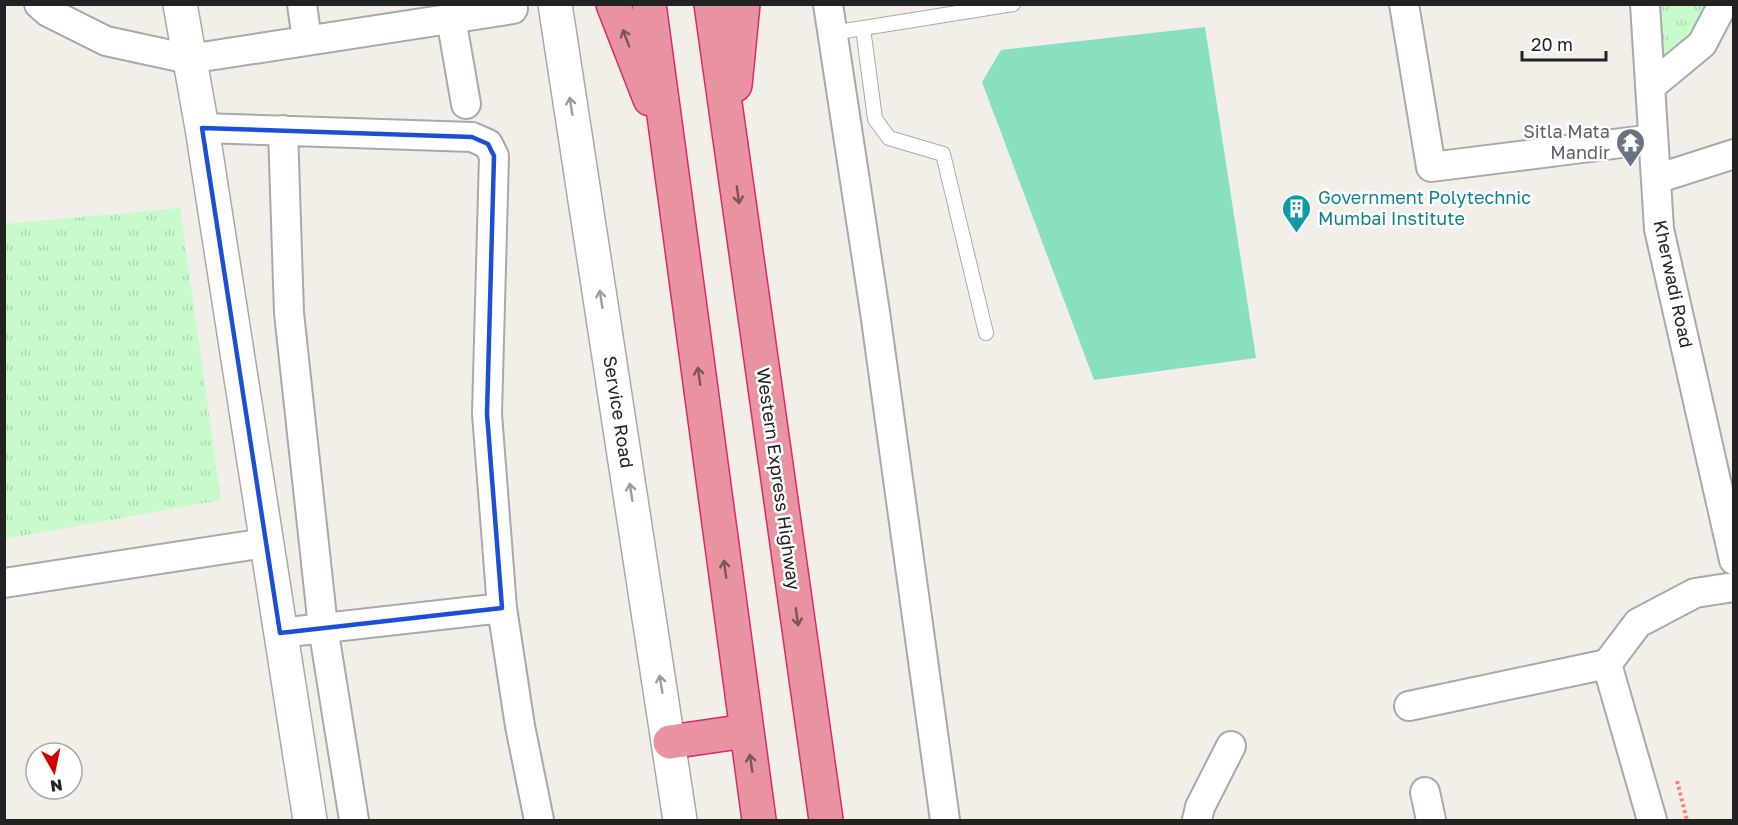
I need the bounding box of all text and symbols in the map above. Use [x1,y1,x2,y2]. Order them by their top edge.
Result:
scale bar [1522,24,1606,62]
one-way arrow [620,29,631,47]
text: 20 m [1531,33,1573,55]
one-way arrow [565,97,576,117]
place label: Sitla Mata Mandir [1523,120,1610,163]
temple icon: Sitla Mata Mandir [1615,126,1647,168]
one-way arrow [732,185,743,205]
place label: Government Polytechnic Mumbai Institute [1318,186,1531,229]
building icon: Government Polytechnic Mumbai Institute [1281,192,1313,234]
street label: Kherwadi Road [1650,218,1698,350]
one-way arrow [595,290,606,310]
street label: Service Road [599,354,639,470]
street label: Western Express Highway [752,366,805,591]
one-way arrow [694,367,705,386]
one-way arrow [625,482,636,502]
one-way arrow [719,560,730,580]
one-way arrow [792,607,803,626]
one-way arrow [655,675,666,695]
north arrow [24,741,84,801]
one-way arrow [746,753,757,773]
text: N [49,775,64,797]

